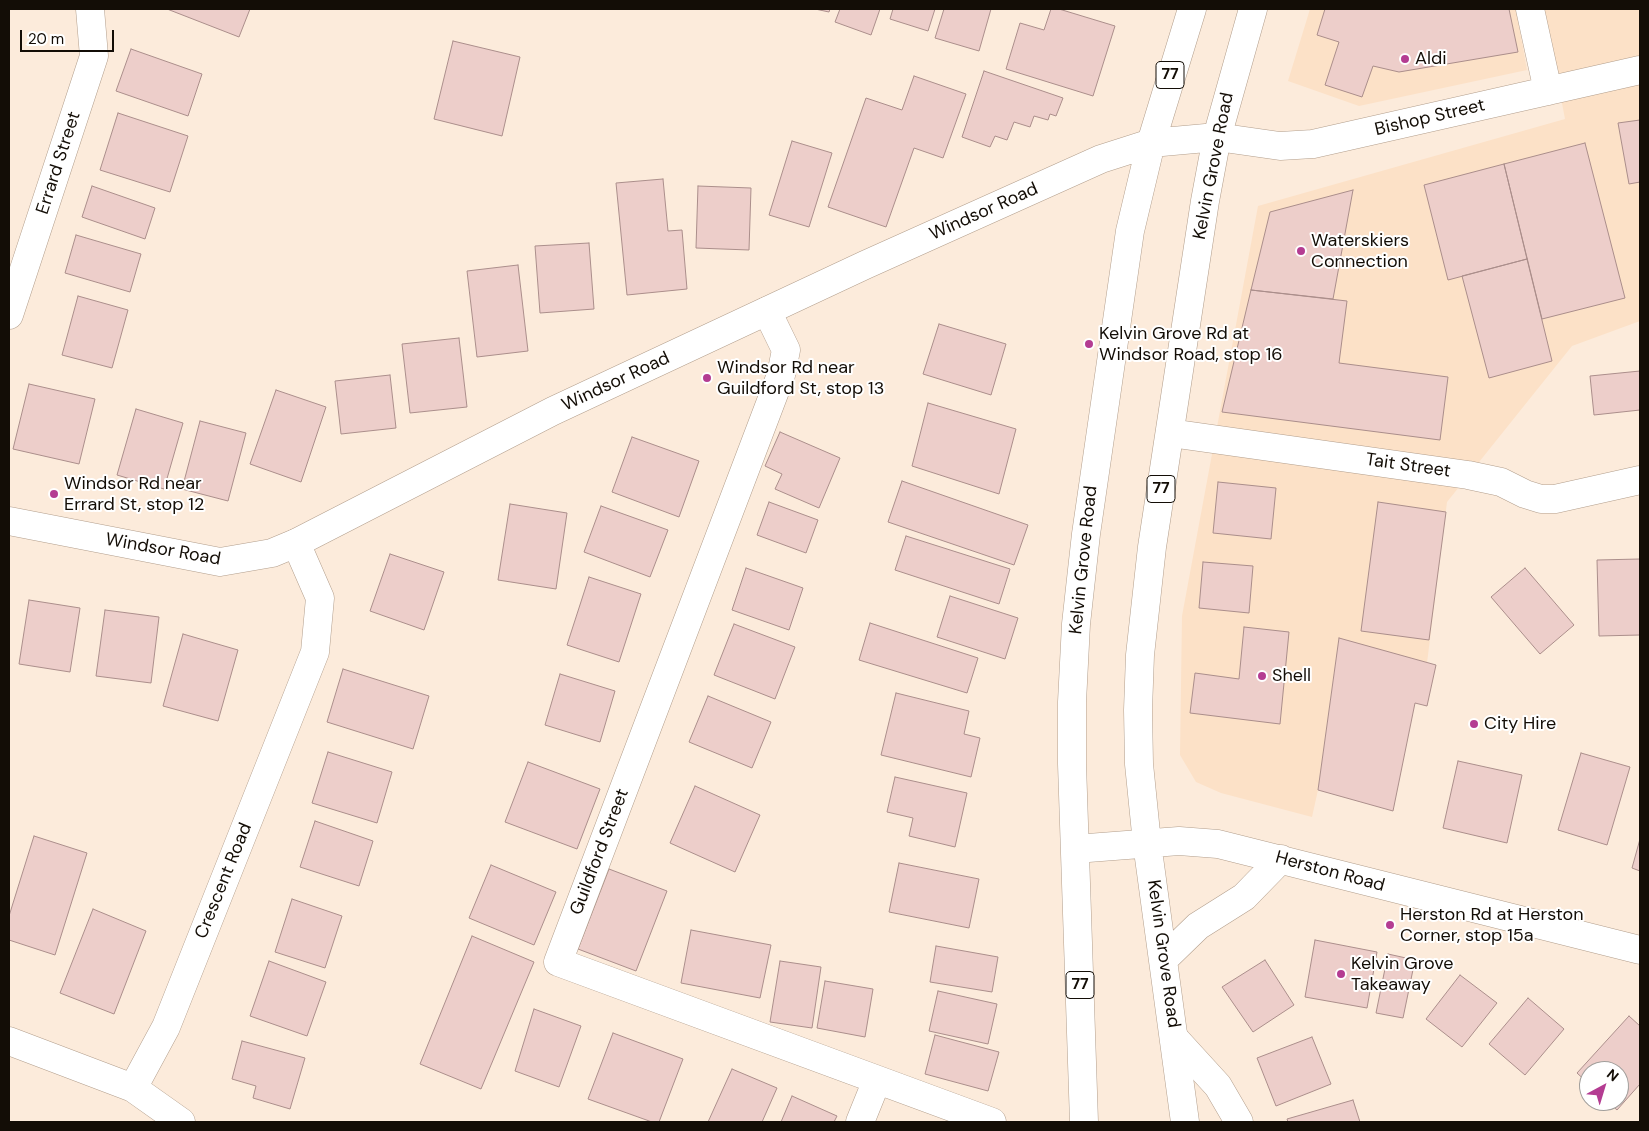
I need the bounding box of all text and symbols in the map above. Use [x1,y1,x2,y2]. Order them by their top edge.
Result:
scale bar [22,20,116,52]
text: 20 m [28,29,64,49]
place label: Aldi [1415,48,1447,70]
marker: Aldi [1399,53,1411,65]
road number: 77 [1156,62,1184,88]
street label: Kelvin Grove Road [1189,91,1239,241]
street label: Bishop Street [1373,95,1487,141]
street label: Errard Street [32,109,86,217]
street label: Windsor Road [926,178,1042,246]
place label: Waterskiers Connection [1311,230,1409,272]
marker: Waterskiers Connection [1295,245,1307,257]
place label: Kelvin Grove Rd at Windsor Road, stop 16 [1099,323,1283,366]
marker: Kelvin Grove Rd at Windsor Road, stop 16 [1083,338,1095,350]
street label: Windsor Road [559,348,673,416]
place label: Windsor Rd near Guildford St, stop 13 [717,357,884,399]
marker: Windsor Rd near Guildford St, stop 13 [701,372,713,384]
street label: Tait Street [1364,449,1452,483]
place label: Windsor Rd near Errard St, stop 12 [64,473,204,516]
road number: 77 [1147,476,1175,502]
street label: Kelvin Grove Road [1065,485,1103,635]
marker: Windsor Rd near Errard St, stop 12 [48,488,60,500]
street label: Windsor Road [104,529,222,571]
place label: Shell [1272,665,1311,687]
marker: Shell [1256,670,1268,682]
place label: City Hire [1484,713,1556,735]
marker: City Hire [1468,718,1480,730]
street label: Guildford Street [566,786,634,918]
street label: Crescent Road [191,820,257,942]
street label: Herston Road [1273,847,1387,897]
street label: Kelvin Grove Road [1142,879,1184,1029]
place label: Herston Rd at Herston Corner, stop 15a [1400,904,1584,946]
marker: Herston Rd at Herston Corner, stop 15a [1384,919,1396,931]
place label: Kelvin Grove Takeaway [1351,953,1454,996]
marker: Kelvin Grove Takeaway [1335,968,1347,980]
road number: 77 [1066,972,1094,998]
north arrow [1579,1061,1629,1111]
text: N [1603,1065,1622,1085]

